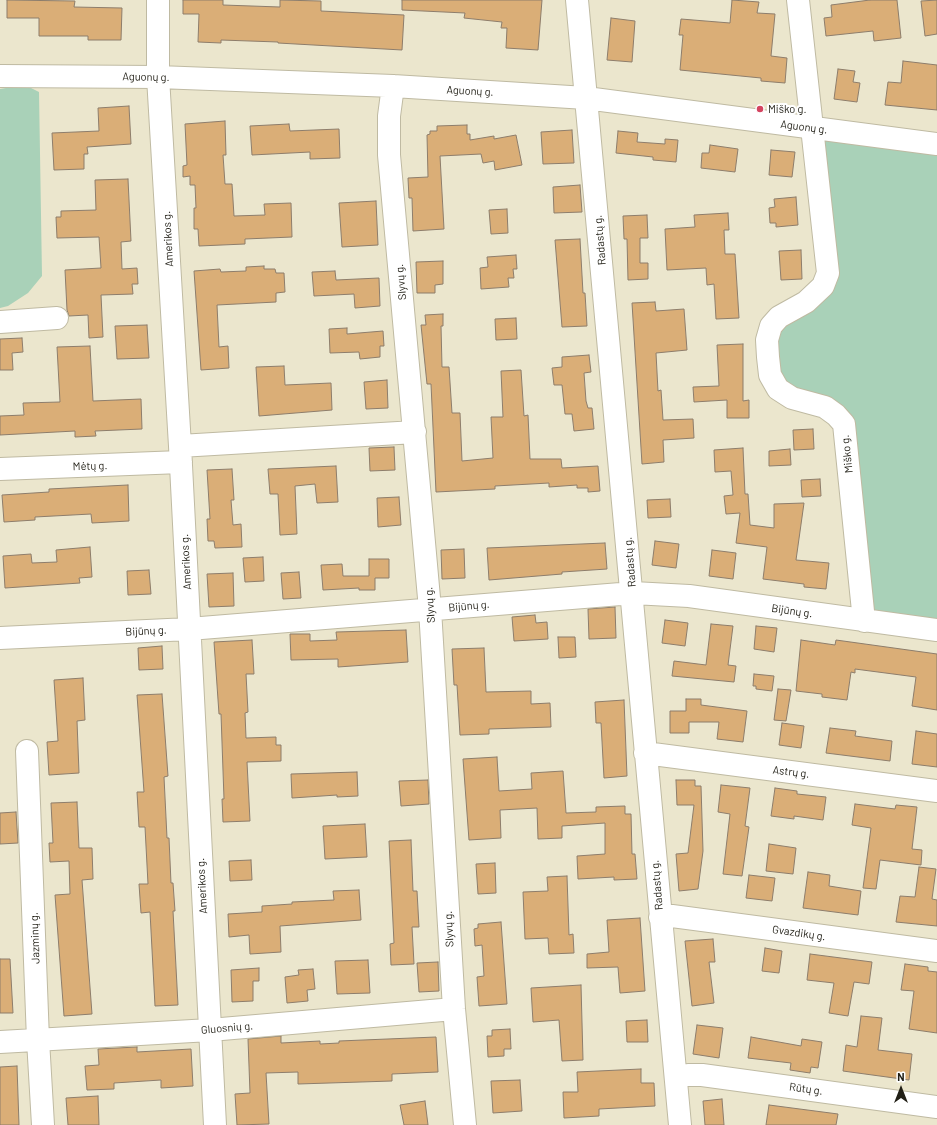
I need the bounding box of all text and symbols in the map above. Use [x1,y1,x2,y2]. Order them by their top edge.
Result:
street label: Aguonų g. [122,70,170,84]
street label: Aguonų g. [446,83,494,99]
place label: Miško g. [768,102,806,116]
marker: Miško g. [755,104,765,114]
street label: Aguonų g. [780,118,828,136]
street label: Amerikos g. [160,211,176,267]
street label: Radastų g. [591,214,609,266]
street label: Slyvų g. [393,263,409,301]
street label: Miško g. [838,434,856,474]
street label: Mėtų g. [72,459,108,473]
street label: Amerikos g. [178,534,194,590]
street label: Radastų g. [621,536,639,588]
street label: Slyvų g. [422,586,438,624]
street label: Bijūnų g. [448,598,490,614]
street label: Bijūnų g. [771,602,813,620]
street label: Bijūnų g. [125,623,167,639]
street label: Astrų g. [772,763,810,781]
street label: Amerikos g. [194,858,210,914]
street label: Radastų g. [648,859,666,911]
street label: Slyvų g. [441,911,457,947]
street label: Jazminų g. [28,912,42,964]
street label: Gvazdikų g. [771,923,827,943]
street label: Gluosnių g. [200,1019,254,1037]
north arrow [881,1069,921,1109]
text: N [897,1070,905,1083]
street label: Rūtų g. [788,1080,824,1098]

